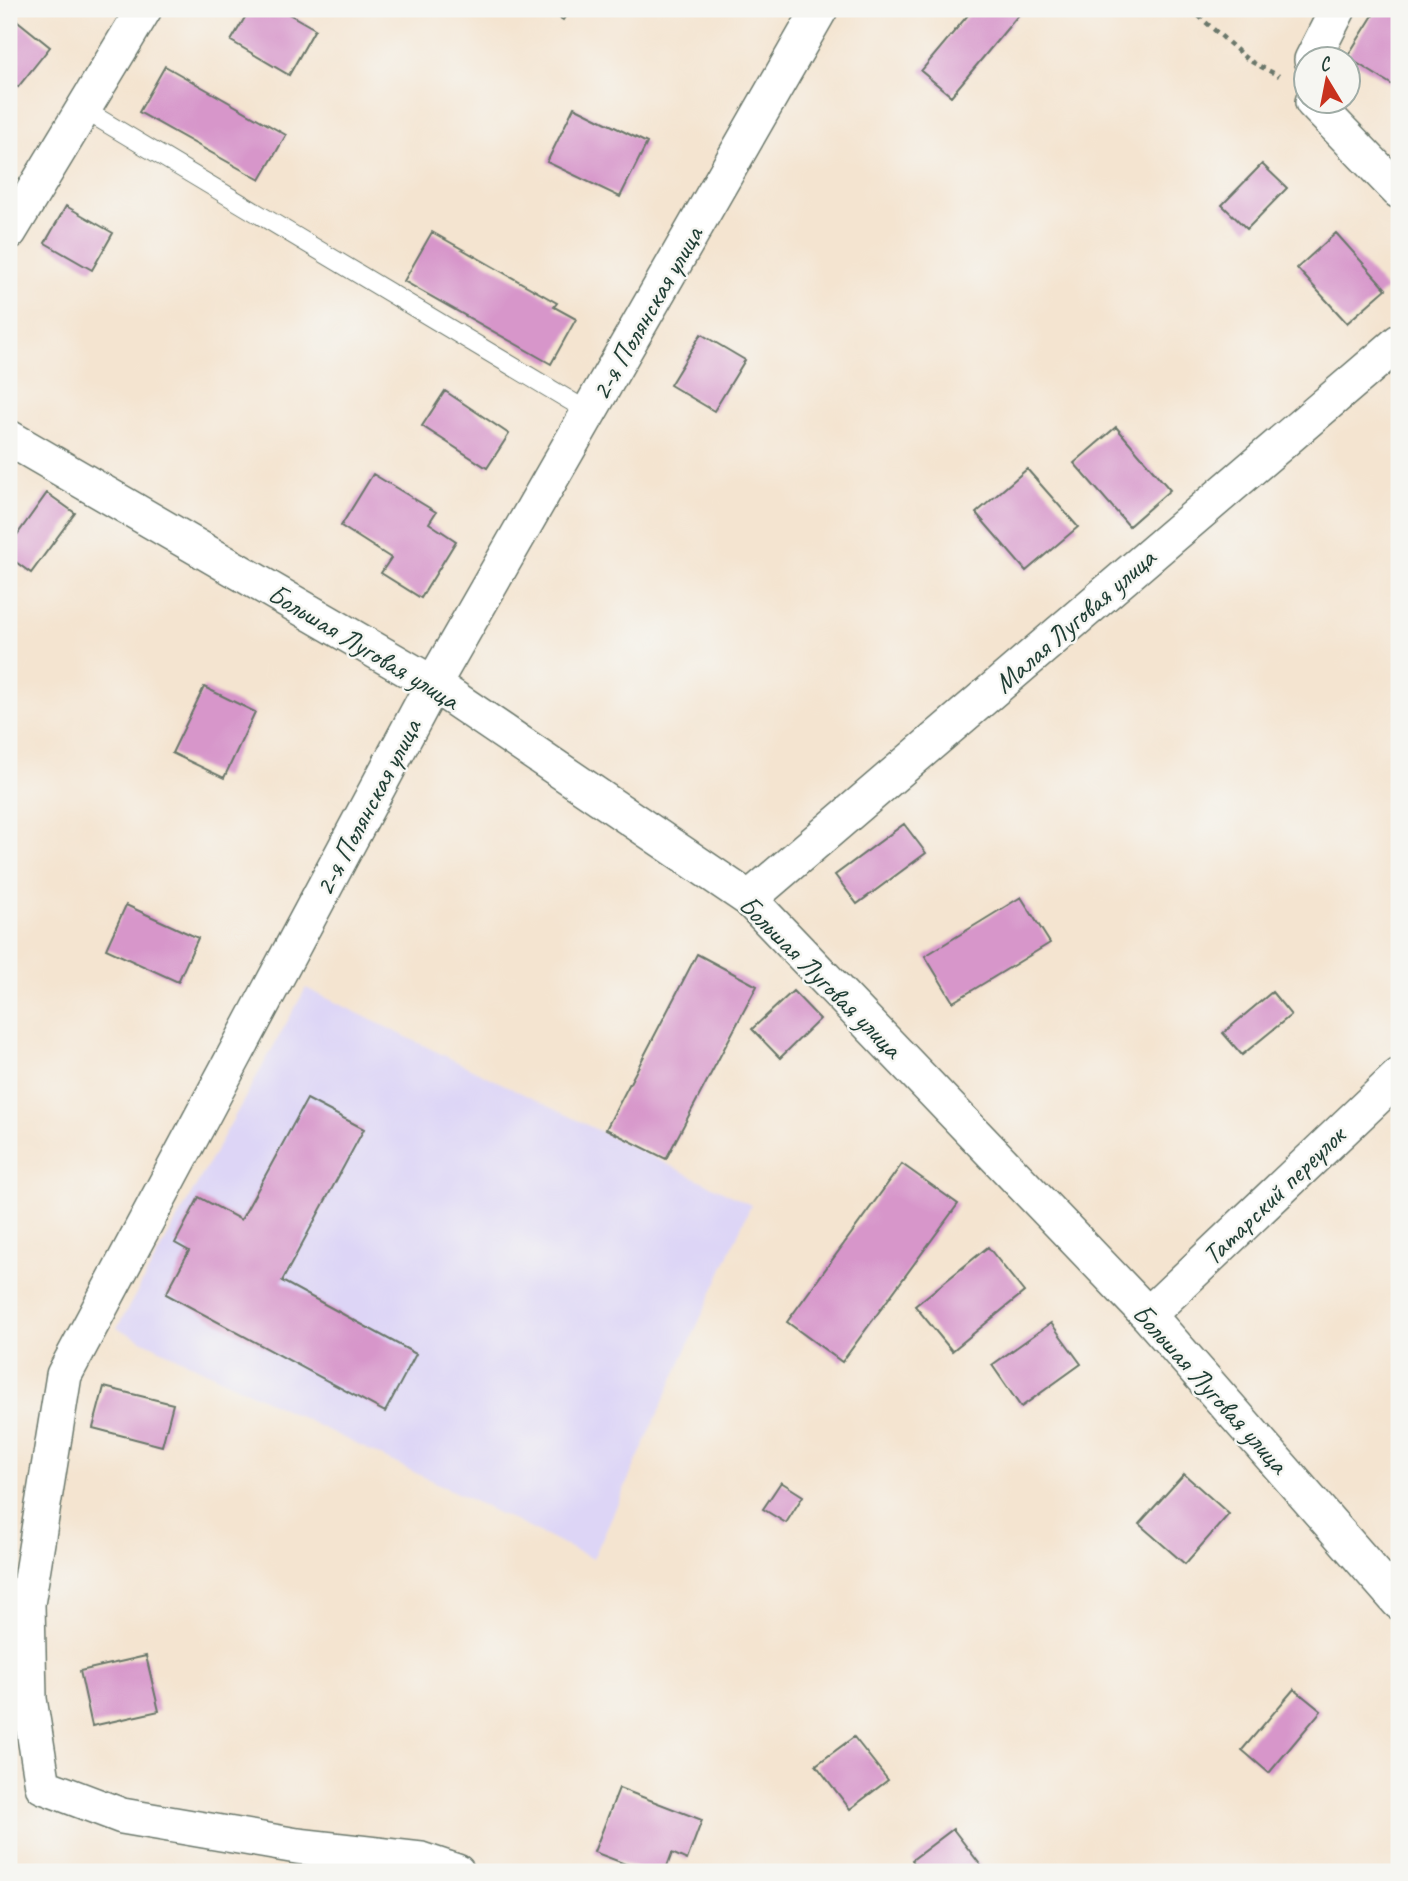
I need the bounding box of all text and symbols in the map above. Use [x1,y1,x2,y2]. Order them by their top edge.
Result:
north arrow [1292,46,1362,116]
text: С [1318,51,1334,77]
street label: 2-я Полянская улица [583,219,711,406]
street label: Малая Луговая улица [986,539,1164,700]
street label: Большая Луговая улица [262,576,467,718]
street label: 2-я Полянская улица [306,711,429,901]
street label: Большая Луговая улица [732,887,911,1067]
street label: Татарский переулок [1195,1117,1354,1272]
street label: Большая Луговая улица [1125,1296,1297,1482]

